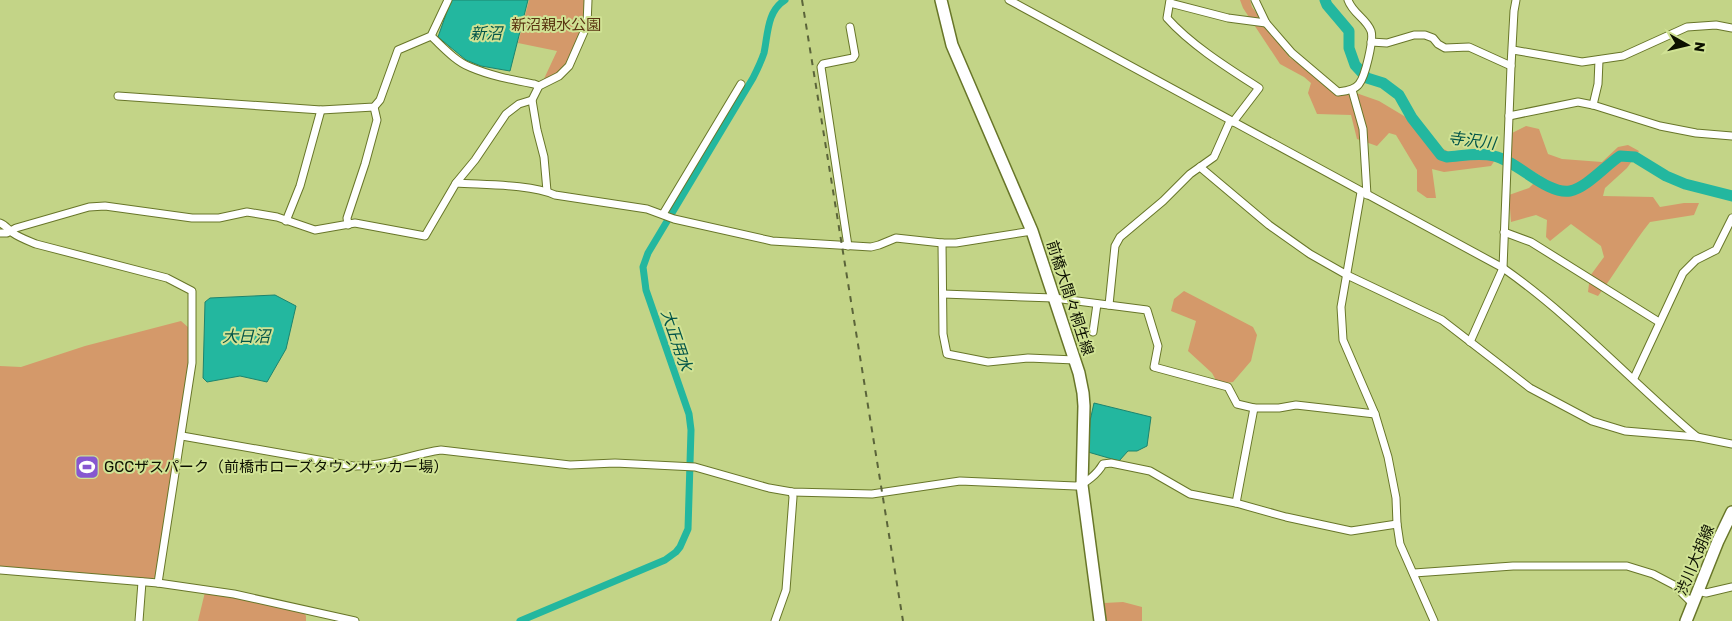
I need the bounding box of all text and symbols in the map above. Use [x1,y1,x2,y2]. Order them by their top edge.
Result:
park label: 新沼親水公園 [511,16,601,34]
north arrow [1662,20,1712,70]
water label: 新沼 [470,24,504,43]
text: N [1690,41,1708,53]
water label: 寺沢川 [1447,128,1499,153]
street label: 前橋大間々桐生線 [1043,238,1097,358]
water label: 大正用水 [657,307,697,375]
water label: 大日沼 [222,327,272,346]
sports icon: GCCザスパーク（前橋市ローズタウンサッカー場） [74,454,100,480]
place label: GCCザスパーク（前橋市ローズタウンサッカー場） [104,458,448,476]
street label: 渋川大胡線 [1672,522,1718,598]

